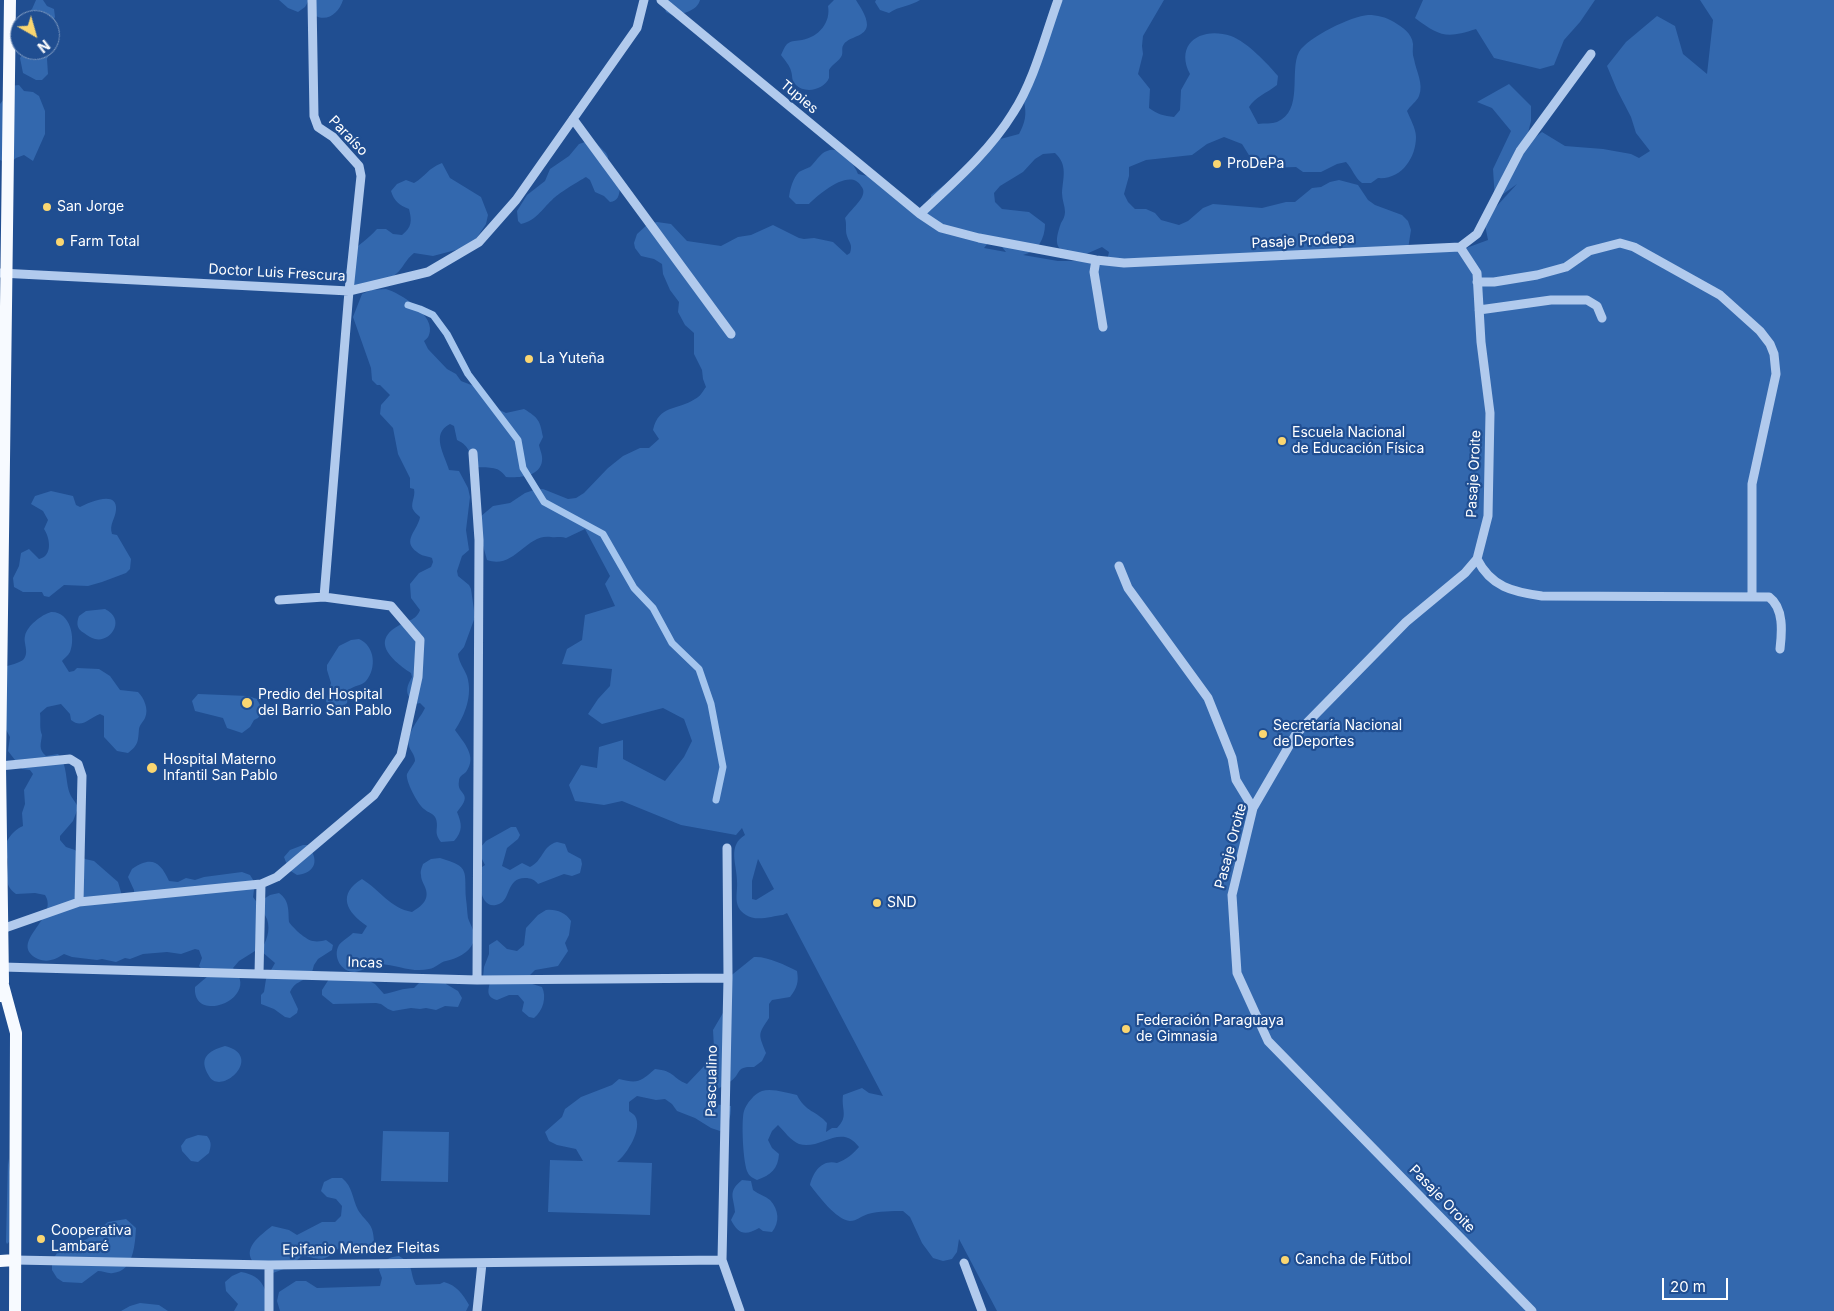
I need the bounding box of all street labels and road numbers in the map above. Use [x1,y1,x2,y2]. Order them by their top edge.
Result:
street label: Tupies [777,76,821,118]
street label: Paraíso [325,113,371,159]
street label: Pasaje Prodepa [1251,230,1355,252]
street label: Doctor Luis Frescura [208,261,346,285]
street label: Pasaje Oroite [1463,430,1485,518]
street label: Pasaje Oroite [1212,801,1250,891]
street label: Incas [347,954,383,972]
street label: Pascualino [703,1045,721,1117]
street label: Pasaje Oroite [1406,1162,1478,1236]
street label: Epifanio Mendez Fleitas [282,1239,440,1259]

